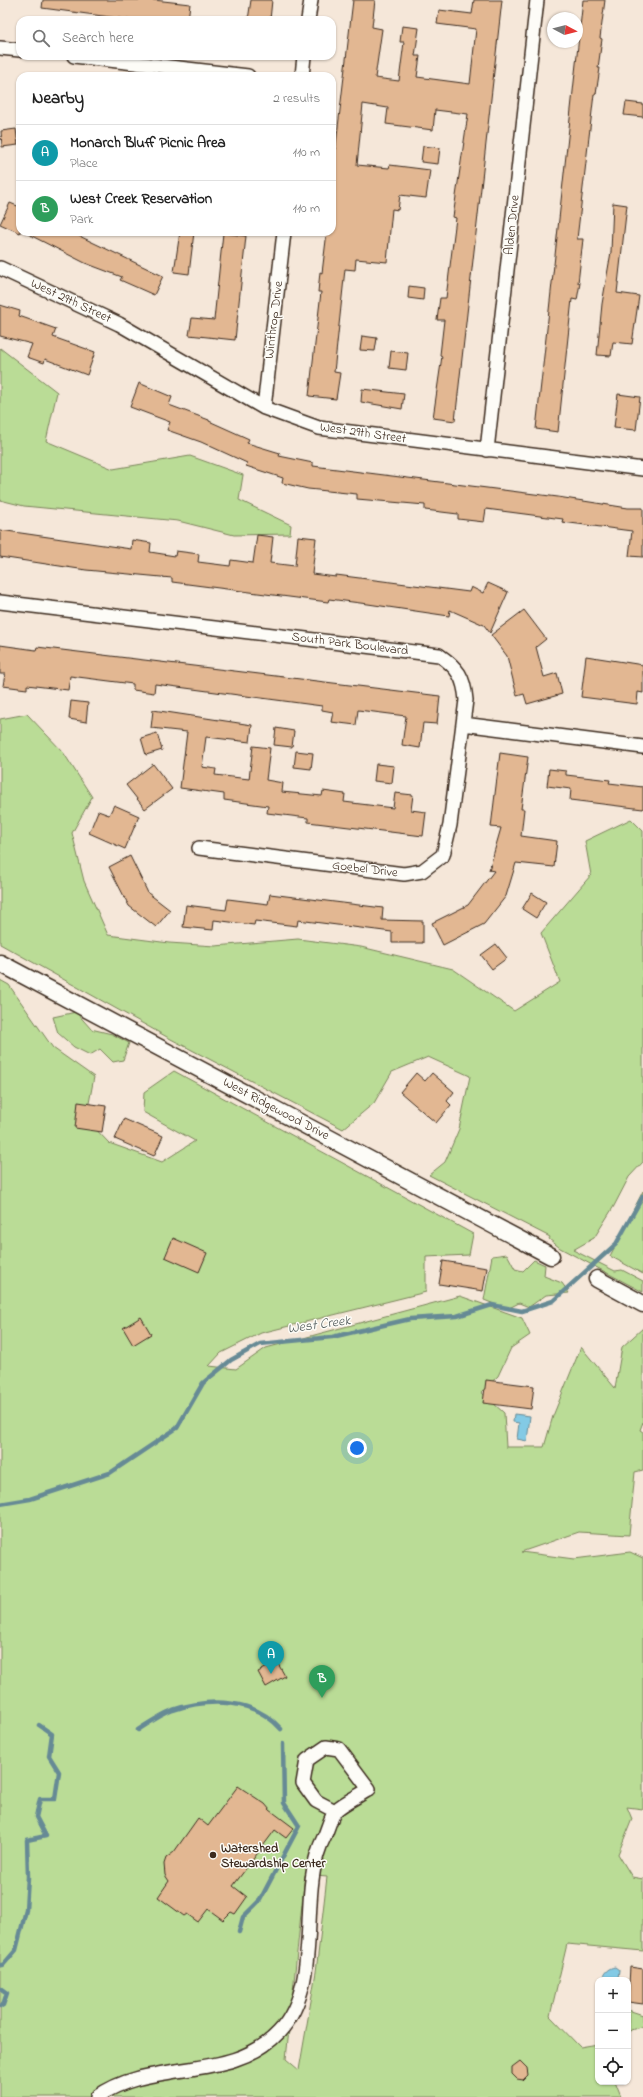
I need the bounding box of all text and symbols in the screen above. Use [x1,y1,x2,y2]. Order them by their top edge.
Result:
north arrow [547,12,583,48]
search box [16,16,336,60]
icon: search [30,27,52,49]
text: Search here [62,27,134,49]
text: Nearby [32,86,84,111]
text: 2 results [273,89,320,108]
text: Monarch Bluff Picnic Area [70,132,226,154]
text: A [41,143,49,162]
text: 110 m [293,143,320,162]
text: Place [70,154,98,173]
text: West Creek Reservation [70,188,212,210]
street label: Alden Drive [499,194,525,256]
text: B [41,199,49,218]
text: 110 m [293,199,320,218]
text: Park [70,210,94,229]
street label: West 29th Street [28,274,115,328]
street label: Winthrop Drive [260,280,288,360]
street label: West 29th Street [319,418,408,449]
street label: South Park Boulevard [291,627,410,661]
street label: Goebel Drive [331,856,399,882]
street label: West Ridgewood Drive [219,1073,333,1146]
water label: West Creek [286,1310,353,1340]
your location [347,1438,367,1458]
pin: A [258,1641,284,1674]
pin: B [309,1665,335,1698]
place label: Watershed Stewardship Center [221,1839,326,1873]
marker: Watershed Stewardship Center [208,1850,218,1860]
map controls [595,1977,631,2085]
button: + [595,1977,631,2013]
button: − [595,2013,631,2049]
button: locate [595,2049,631,2085]

